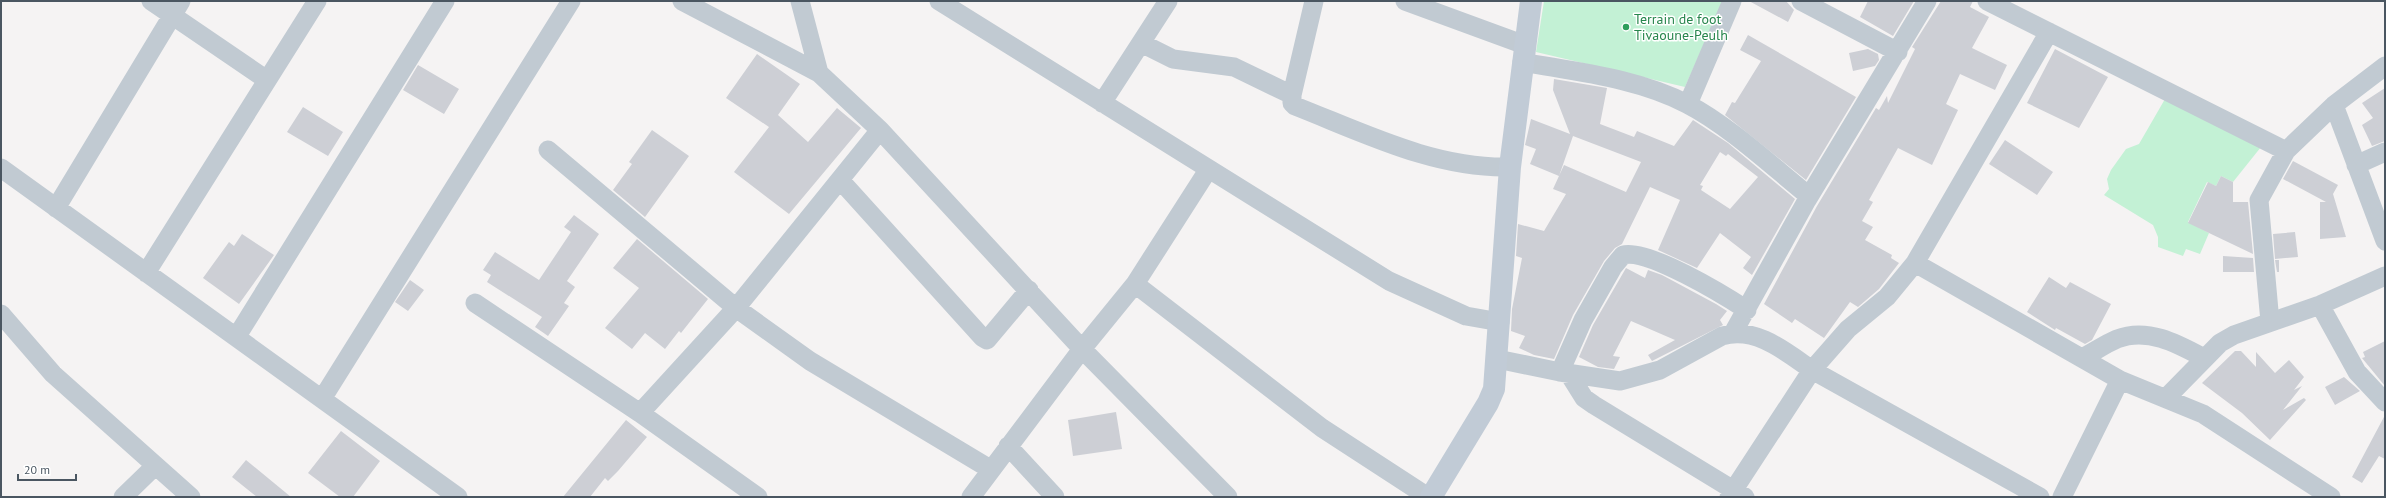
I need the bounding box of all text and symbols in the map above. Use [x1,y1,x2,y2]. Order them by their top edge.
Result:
place label: Terrain de foot Tivaoune-Peulh [1634,10,1728,44]
marker: Terrain de foot Tivaoune-Peulh [1621,22,1631,32]
scale bar [18,456,76,482]
text: 20 m [24,462,50,477]

